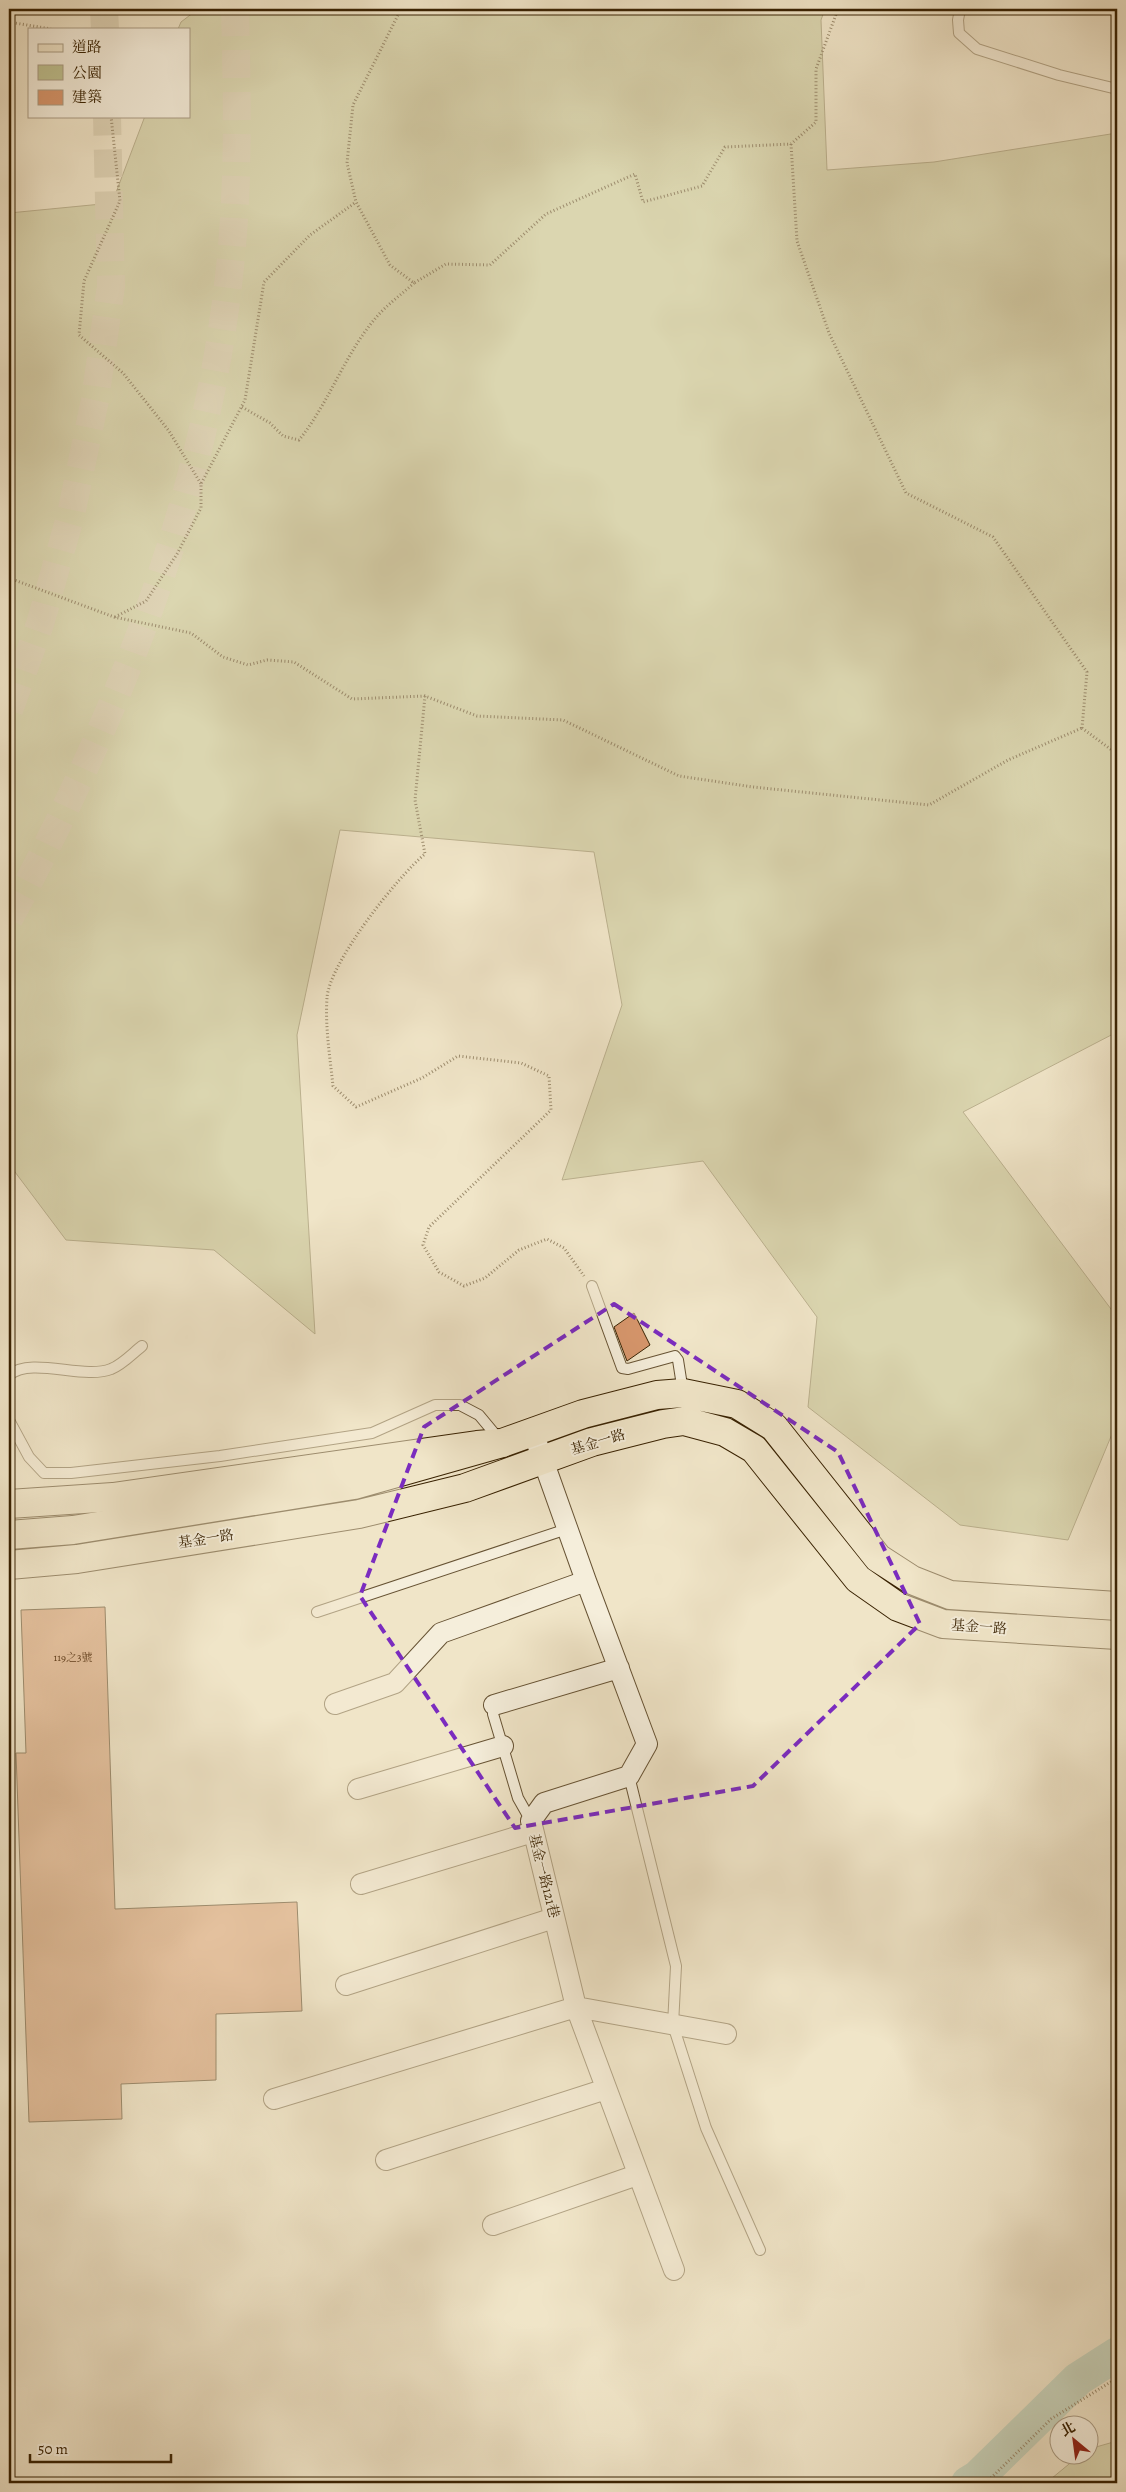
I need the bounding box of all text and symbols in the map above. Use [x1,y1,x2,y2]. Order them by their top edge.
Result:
legend [28,28,190,118]
text: 道路 [72,37,102,57]
text: 公園 [72,63,102,83]
text: 建築 [72,87,102,107]
street label: 基金一路 [568,1425,628,1459]
street label: 基金一路 [177,1525,235,1553]
street label: 基金一路 [950,1616,1008,1638]
house number: 119之3號 [53,1650,93,1665]
street label: 基金一路121巷 [524,1832,564,1920]
north arrow [1048,2414,1098,2464]
text: 北 [1057,2417,1079,2441]
scale bar [30,2432,171,2464]
text: 50 m [38,2439,68,2459]

